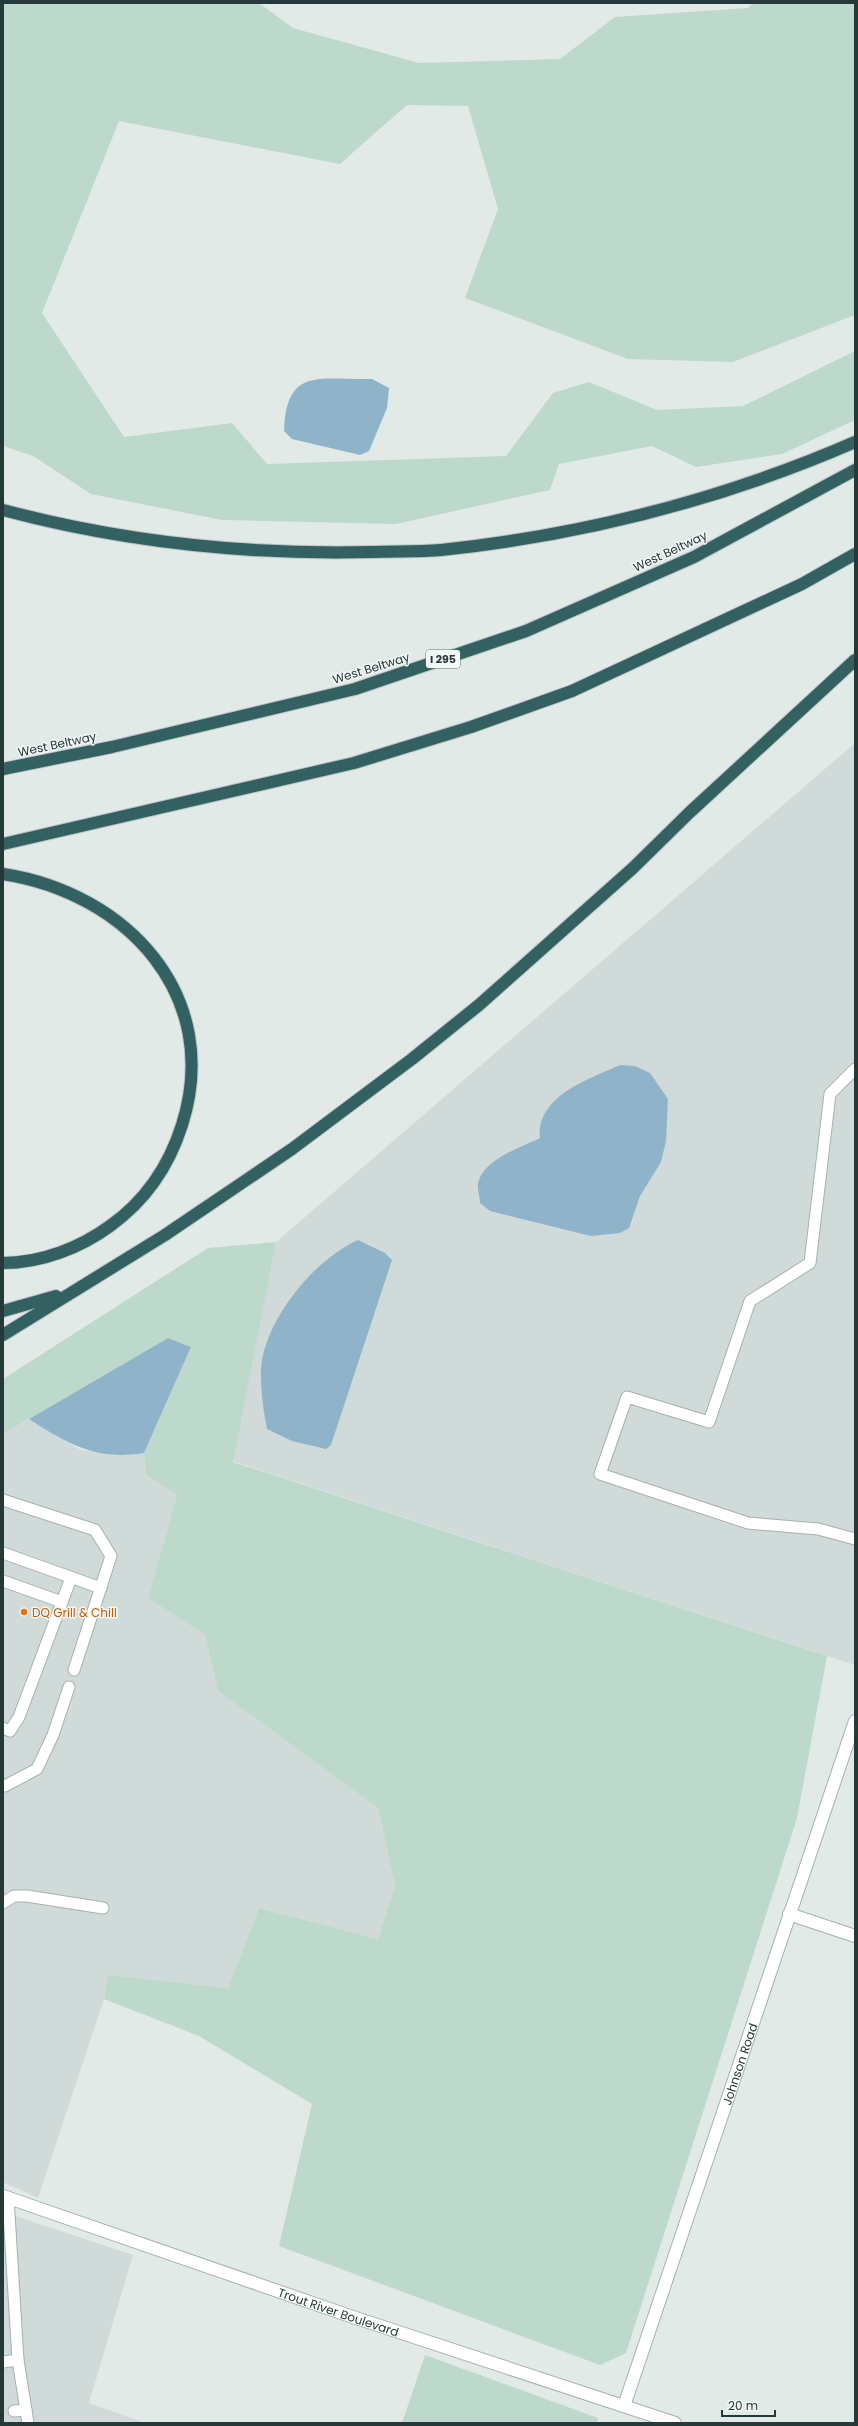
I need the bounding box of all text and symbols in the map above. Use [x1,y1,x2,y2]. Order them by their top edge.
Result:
street label: West Beltway [630,526,710,576]
street label: West Beltway [330,648,412,688]
road number: I 295 [426,650,460,668]
street label: West Beltway [16,727,98,761]
place label: DQ Grill & Chill [32,1604,117,1621]
marker: DQ Grill & Chill [19,1607,29,1617]
street label: Johnson Road [718,2021,761,2107]
street label: Trout River Boulevard [276,2283,401,2340]
scale bar [722,2392,775,2418]
text: 20 m [728,2397,758,2414]

